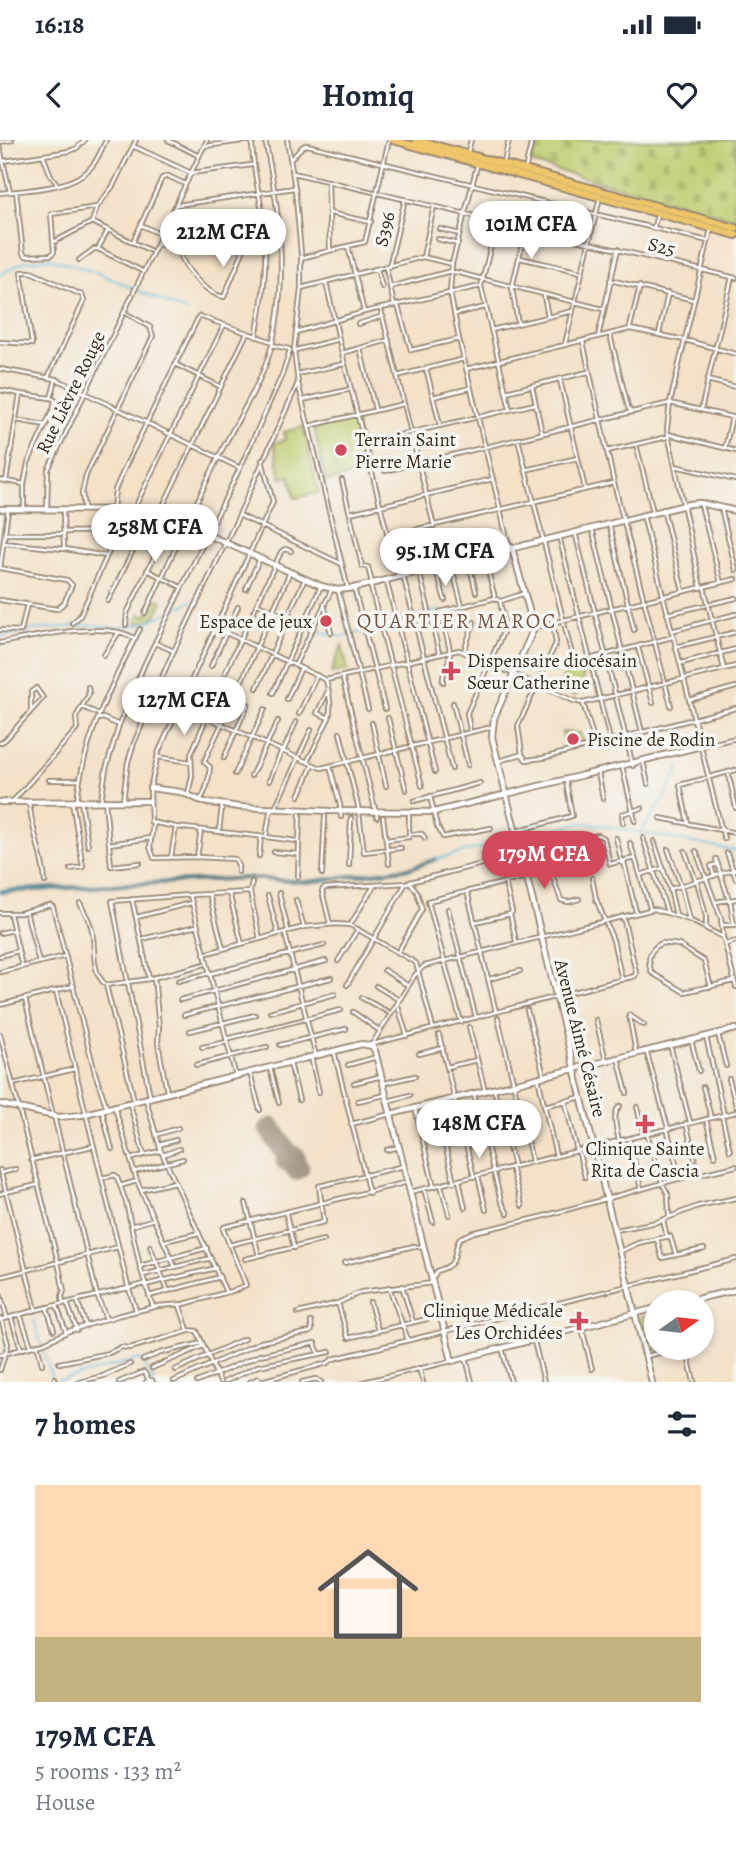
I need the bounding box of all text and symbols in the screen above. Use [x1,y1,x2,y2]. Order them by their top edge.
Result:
text: 16:18 [35,7,84,42]
text: Homiq [322,73,414,117]
icon: back [35,76,73,114]
icon: heart [663,76,701,114]
pin: 101M CFA [459,201,603,261]
text: 101M CFA [485,208,577,239]
pin: 212M CFA [151,209,295,269]
street label: S396 [368,209,402,249]
text: 212M CFA [176,216,270,247]
street label: S25 [645,231,678,263]
street label: Rue Lièvre Rouge [30,327,112,458]
place label: Terrain Saint Pierre Marie [355,427,456,475]
marker: Terrain Saint Pierre Marie [333,442,349,458]
pin: 258M CFA [83,504,227,564]
text: 258M CFA [107,511,203,542]
pin: 95.1M CFA [365,528,525,588]
text: 95.1M CFA [396,535,494,566]
district label: QUARTIER MAROC [357,607,557,635]
place label: Espace de jeux [199,609,312,635]
marker: Espace de jeux [318,613,334,629]
place label: Dispensaire diocésain Sœur Catherine [467,648,637,696]
marker: Dispensaire diocésain Sœur Catherine [441,661,461,681]
pin: 127M CFA [112,678,256,737]
text: 127M CFA [138,684,230,715]
place label: Piscine de Rodin [587,727,715,753]
marker: Piscine de Rodin [565,731,581,747]
pin: 179M CFA [472,832,616,891]
text: 179M CFA [498,838,590,869]
street label: Avenue Aimé Césaire [548,956,612,1120]
pin: 148M CFA [407,1100,551,1160]
text: 148M CFA [432,1107,526,1138]
marker: Clinique Sainte Rita de Cascia [635,1114,655,1134]
place label: Clinique Sainte Rita de Cascia [585,1136,705,1184]
north arrow [644,1290,714,1360]
map controls [644,1290,714,1360]
place label: Clinique Médicale Les Orchidées [423,1298,563,1346]
marker: Clinique Médicale Les Orchidées [569,1311,589,1331]
text: 7 homes [35,1404,136,1444]
icon: filters [663,1405,701,1443]
icon: home [305,1531,431,1657]
text: 179M CFA [35,1716,155,1756]
text: 5 rooms · 133 m² [35,1756,181,1787]
text: House [35,1787,95,1818]

